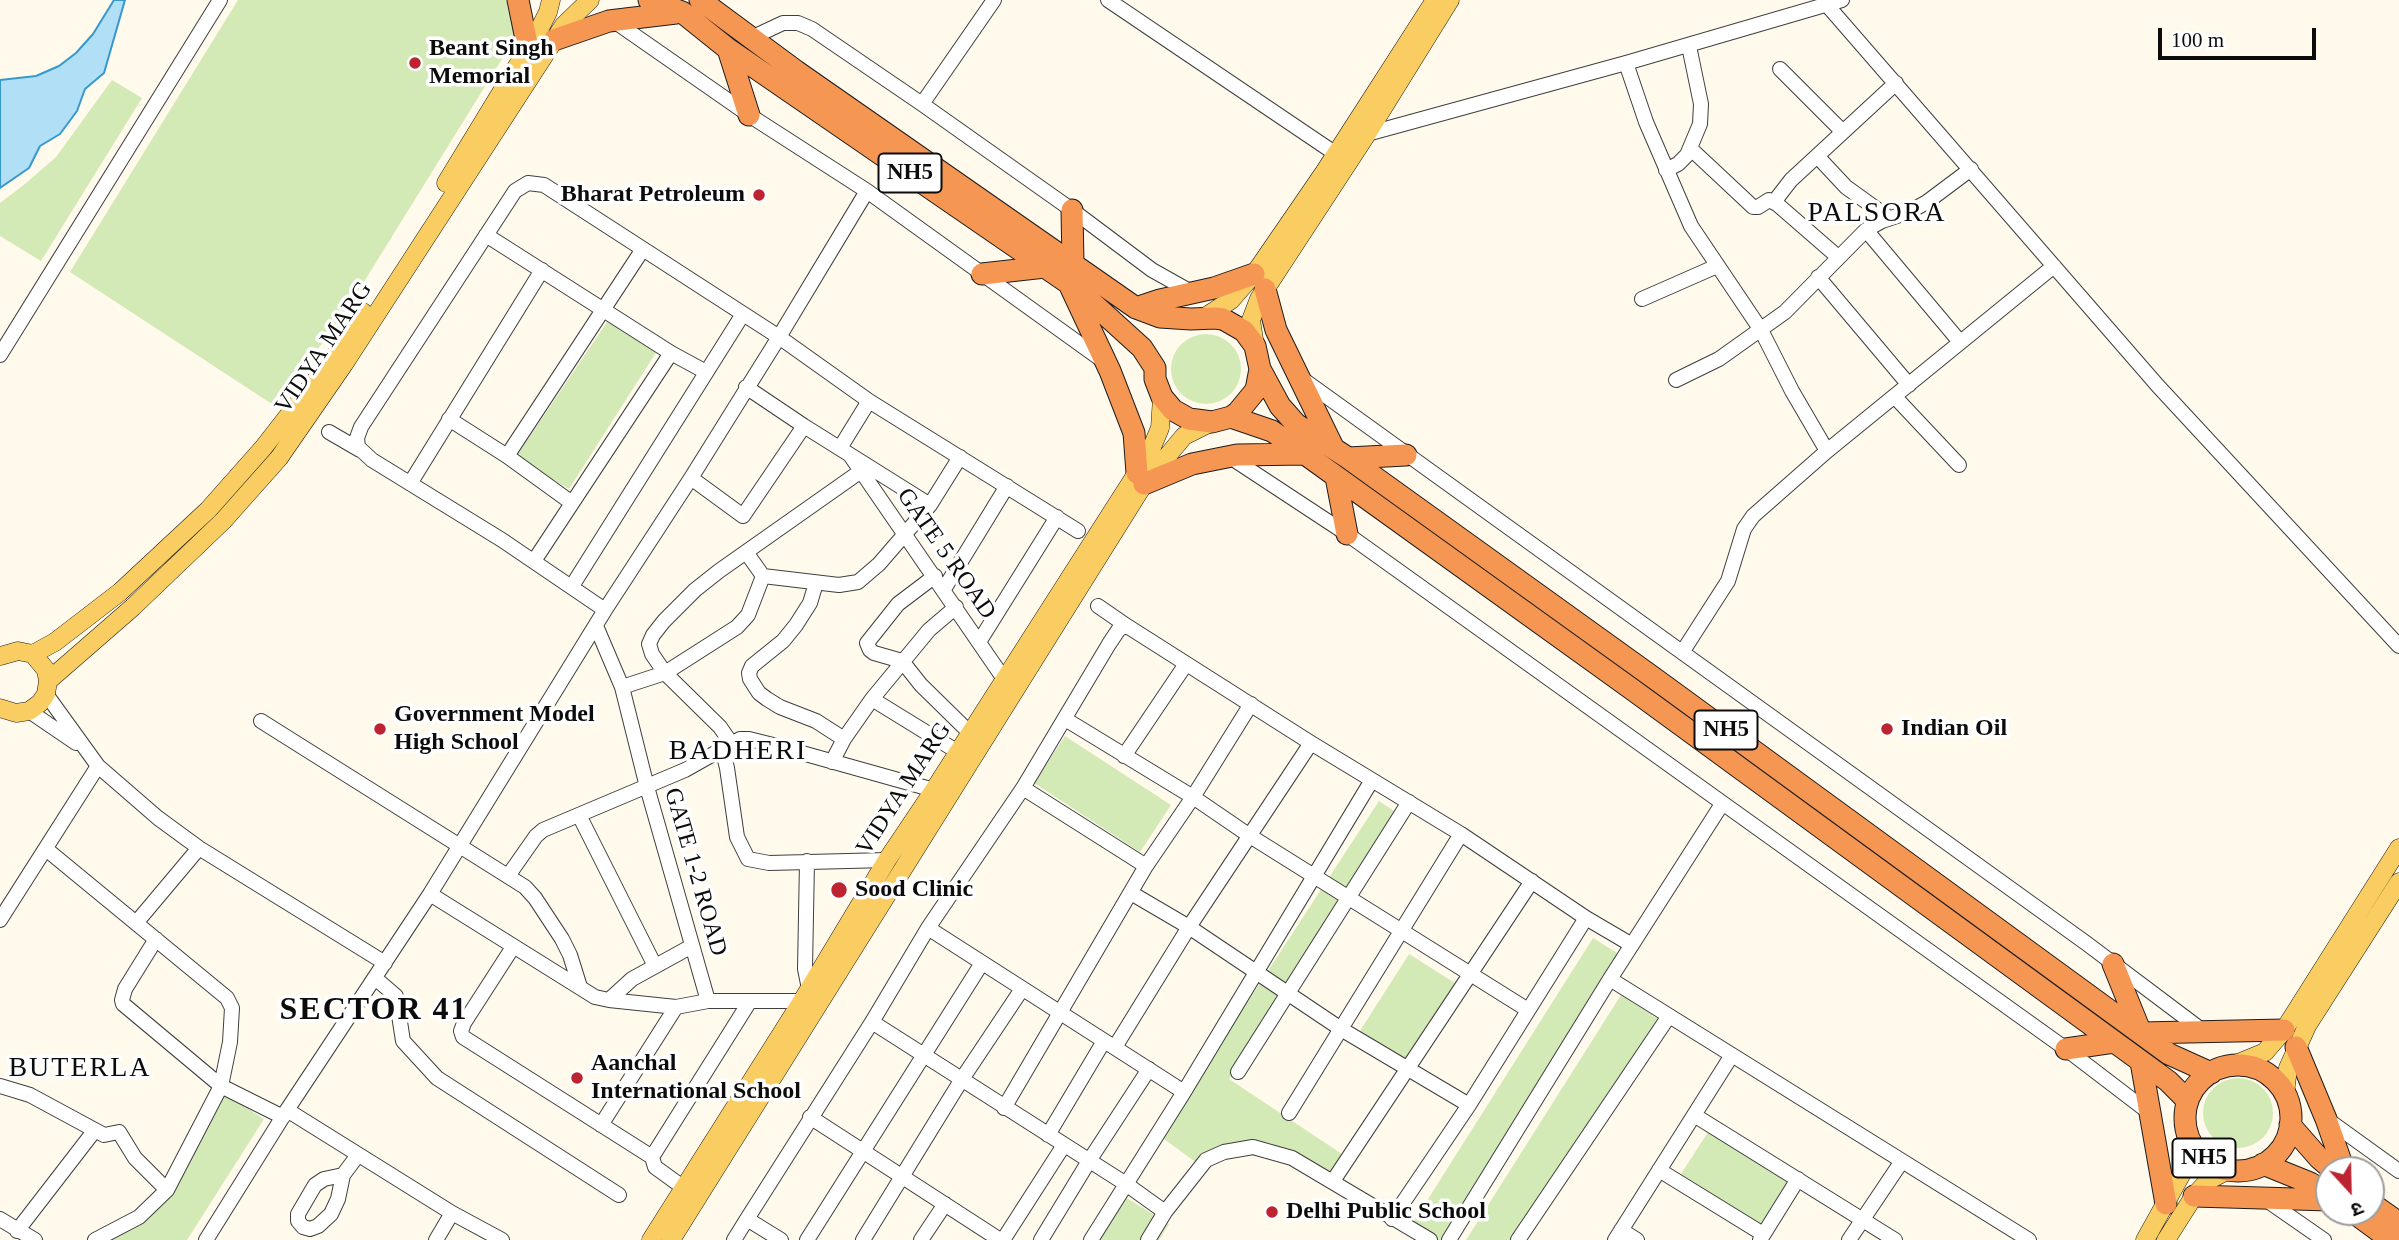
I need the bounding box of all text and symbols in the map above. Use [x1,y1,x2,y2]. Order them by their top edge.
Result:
scale bar [2161,14,2318,58]
text: 100 m [2171,28,2224,52]
place label: Beant Singh Memorial [429,35,554,91]
marker: Beant Singh Memorial [407,55,423,71]
road number: NH5 [878,154,942,192]
place label: Bharat Petroleum [561,181,745,209]
marker: Bharat Petroleum [751,187,767,203]
district label: PALSORA [1808,197,1946,231]
street label: VIDYA MARG [269,277,379,419]
street label: GATE 5 ROAD [890,483,1002,625]
place label: Government Model High School [394,701,595,757]
road number: NH5 [1694,710,1758,750]
place label: Indian Oil [1901,715,2007,743]
street label: VIDYA MARG [850,717,958,861]
marker: Government Model High School [372,721,388,737]
marker: Indian Oil [1879,721,1895,737]
district label: BADHERI [670,735,806,769]
street label: GATE 1-2 ROAD [657,785,733,959]
place label: Sood Clinic [855,876,973,904]
marker: Sood Clinic [829,880,849,900]
district label: SECTOR 41 [281,992,467,1030]
place label: Aanchal International School [591,1050,801,1106]
district label: BUTERLA [9,1052,151,1086]
marker: Aanchal International School [569,1070,585,1086]
road number: NH5 [2172,1138,2236,1177]
north arrow [2315,1156,2385,1226]
text: उ [2348,1197,2366,1221]
place label: Delhi Public School [1286,1198,1486,1226]
marker: Delhi Public School [1264,1204,1280,1220]

